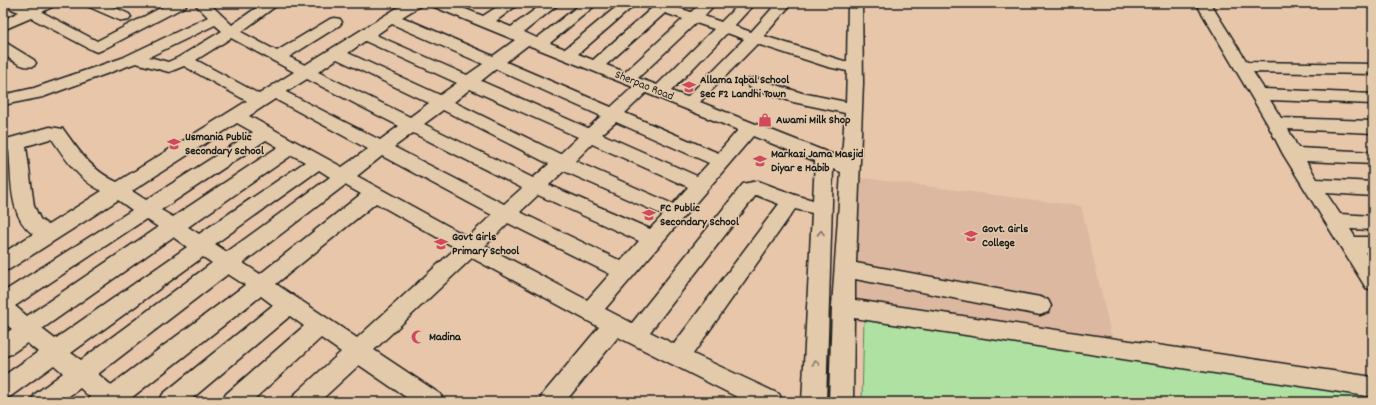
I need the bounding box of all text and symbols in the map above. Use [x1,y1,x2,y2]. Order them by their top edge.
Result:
street label: Sherpao Road [612,66,676,106]
place label: Allama Iqbal School Sec F2 Landhi Town [700,72,789,103]
school or university icon: Allama Iqbal School Sec F2 Landhi Town [681,79,697,95]
shop icon: Awami Milk Shop [757,112,773,128]
place label: Awami Milk Shop [776,112,851,129]
place label: Usmania Public Secondary School [185,129,264,160]
school or university icon: Usmania Public Secondary School [166,136,182,152]
place label: Markazi Jama Masjid Diyar e Habib [771,146,864,177]
school or university icon: Markazi Jama Masjid Diyar e Habib [752,153,768,169]
place label: FC Public Secondary School [660,200,739,231]
school or university icon: FC Public Secondary School [641,207,657,223]
place label: Govt. Girls College [982,221,1028,252]
school or university icon: Govt. Girls College [963,228,979,244]
place label: Govt Girls Primary School [452,229,519,260]
one-way arrow [817,230,826,236]
school or university icon: Govt Girls Primary School [433,236,449,252]
mosque icon: Madina [410,329,426,345]
place label: Madina [429,329,462,346]
one-way arrow [811,360,820,366]

